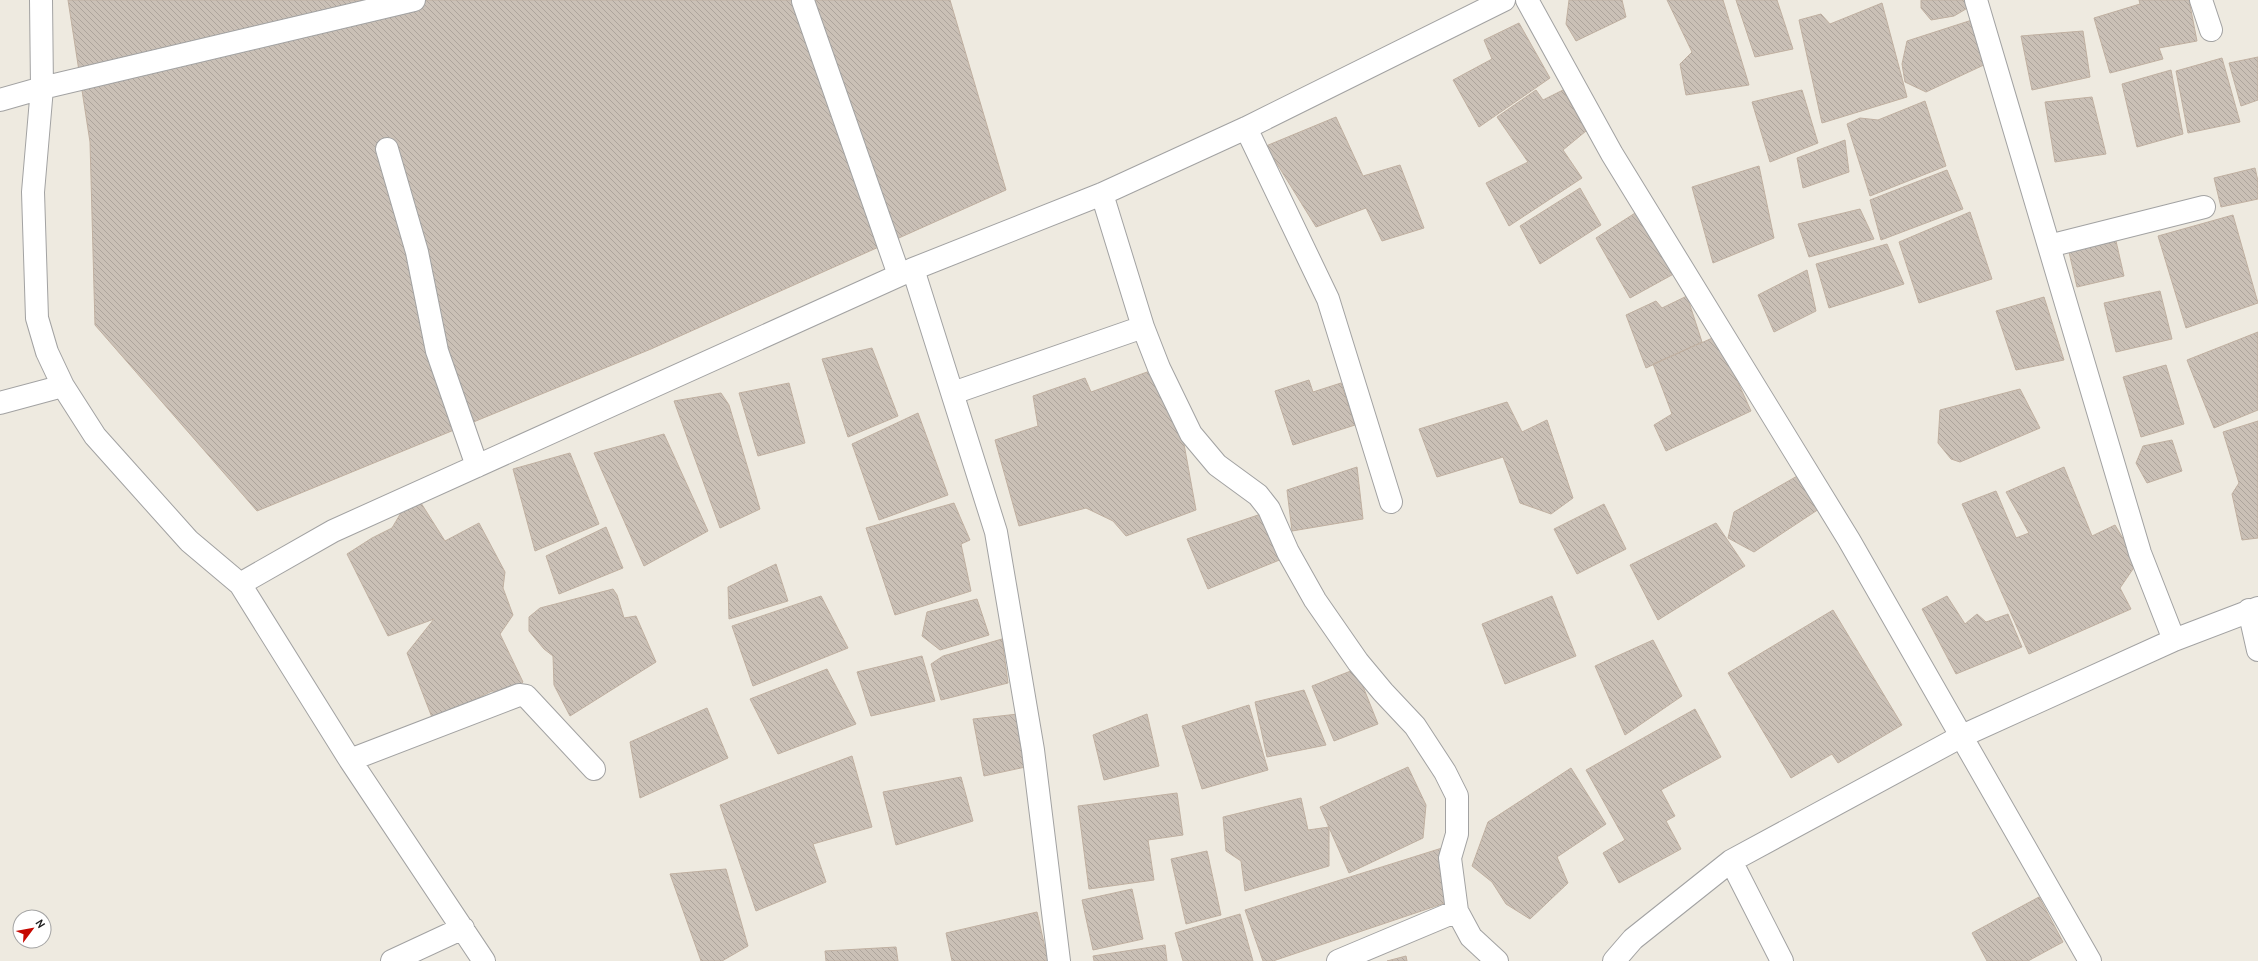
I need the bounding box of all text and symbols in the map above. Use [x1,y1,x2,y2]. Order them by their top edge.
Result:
north arrow [12,909,52,949]
text: N [32,917,48,931]

